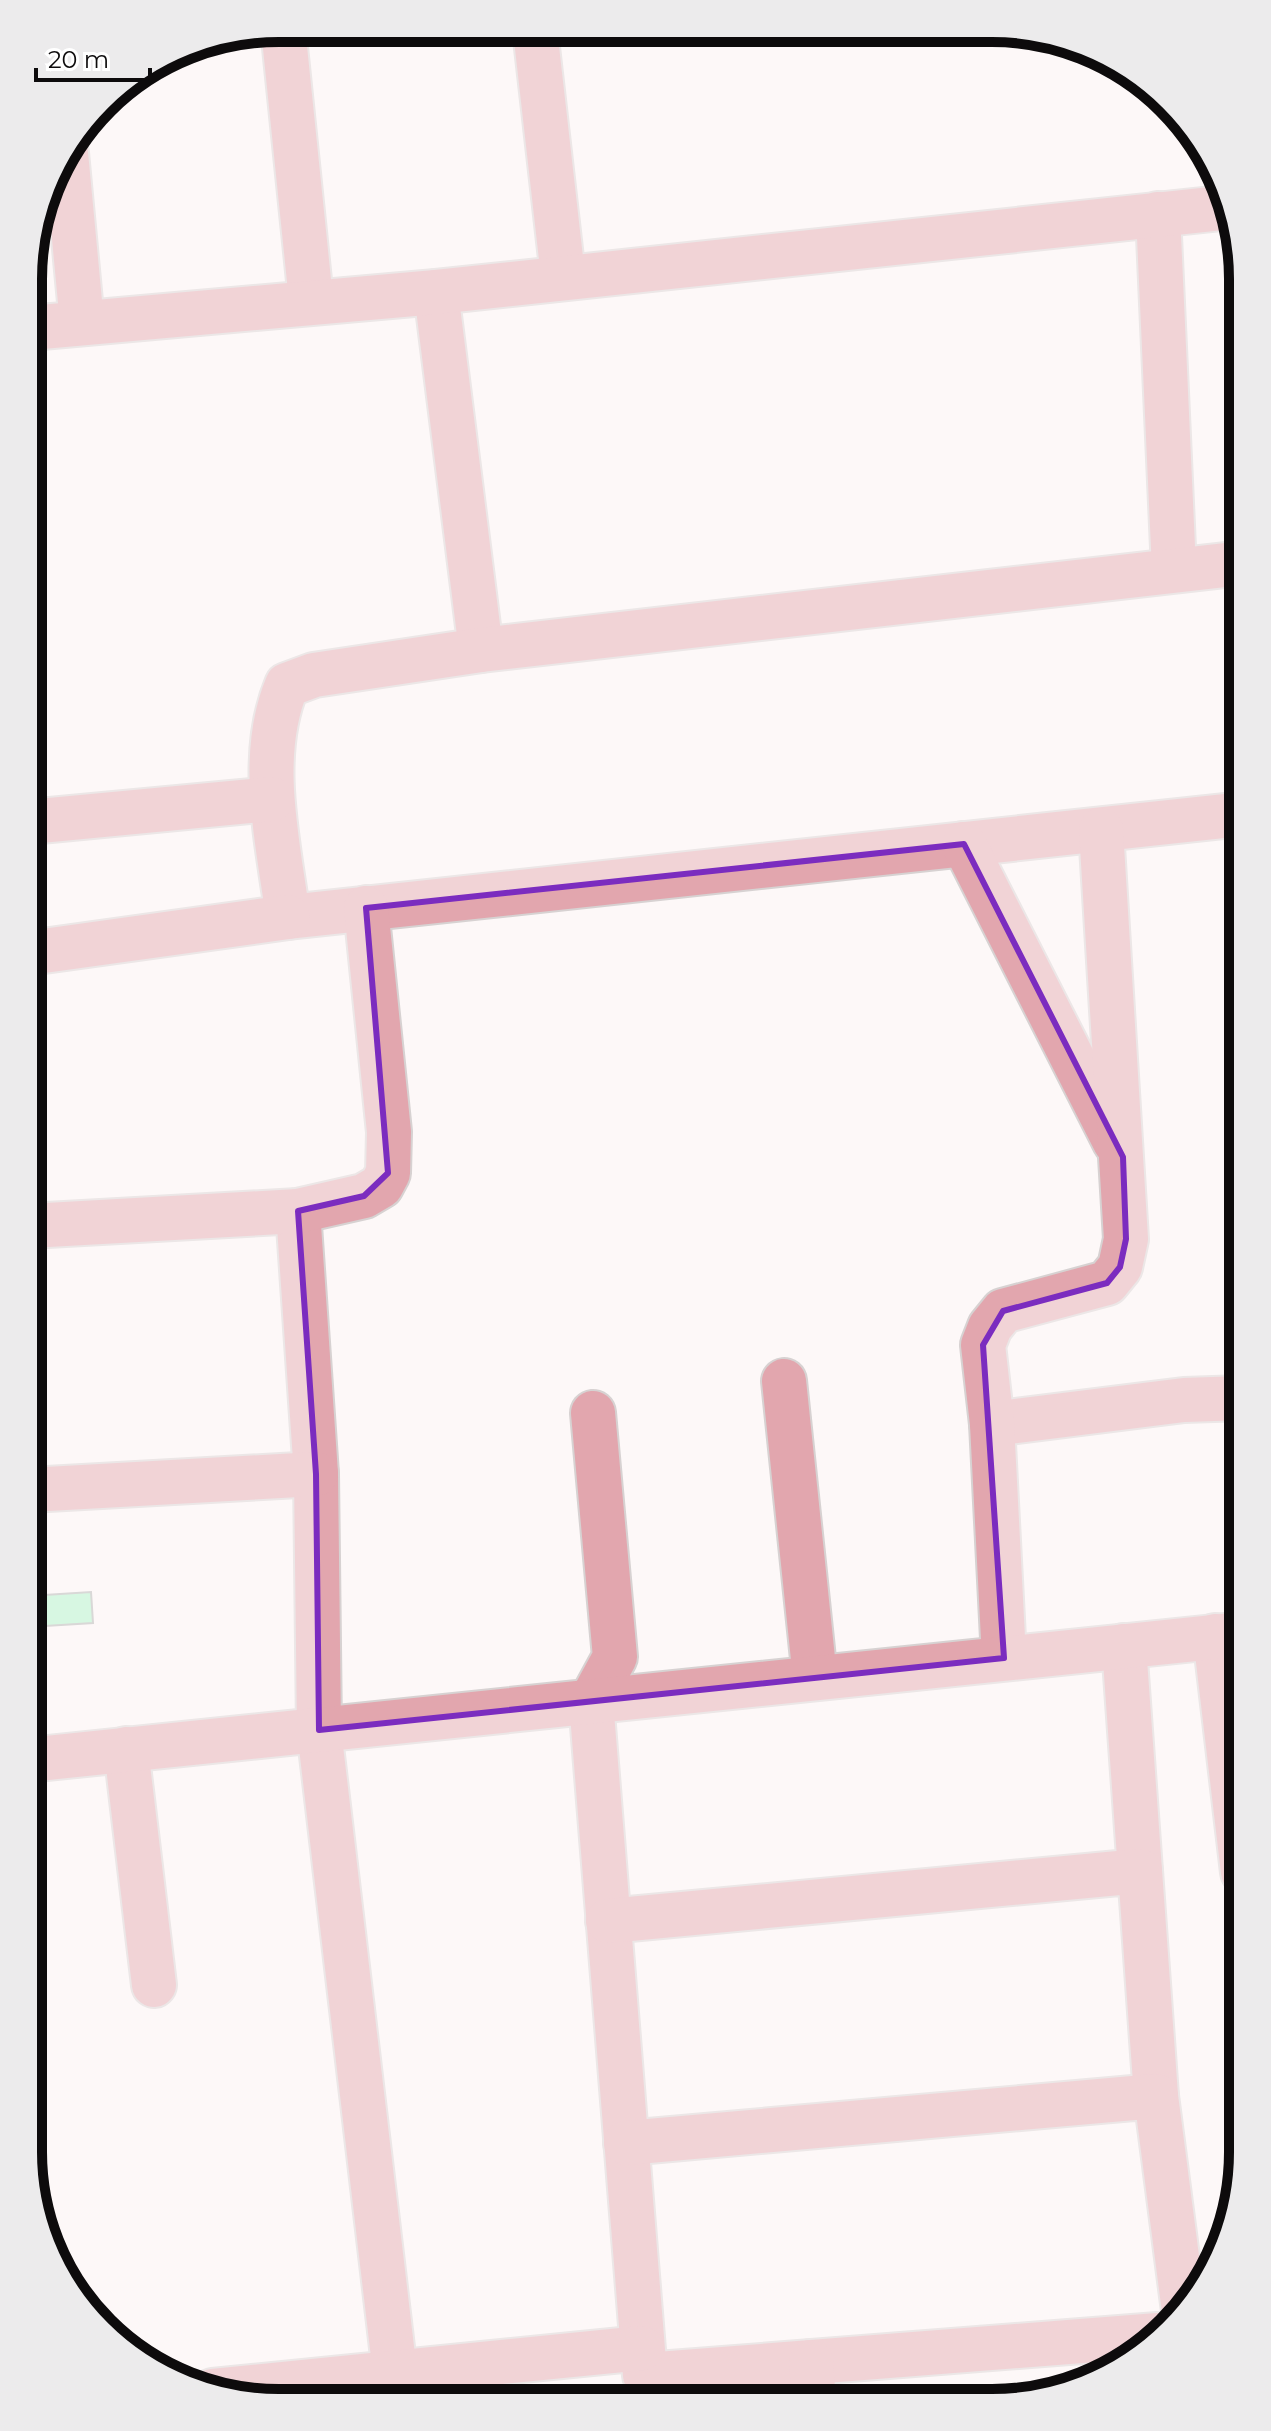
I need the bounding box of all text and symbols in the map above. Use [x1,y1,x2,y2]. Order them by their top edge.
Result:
scale bar [36,32,150,82]
text: 20 m [48,45,109,74]

